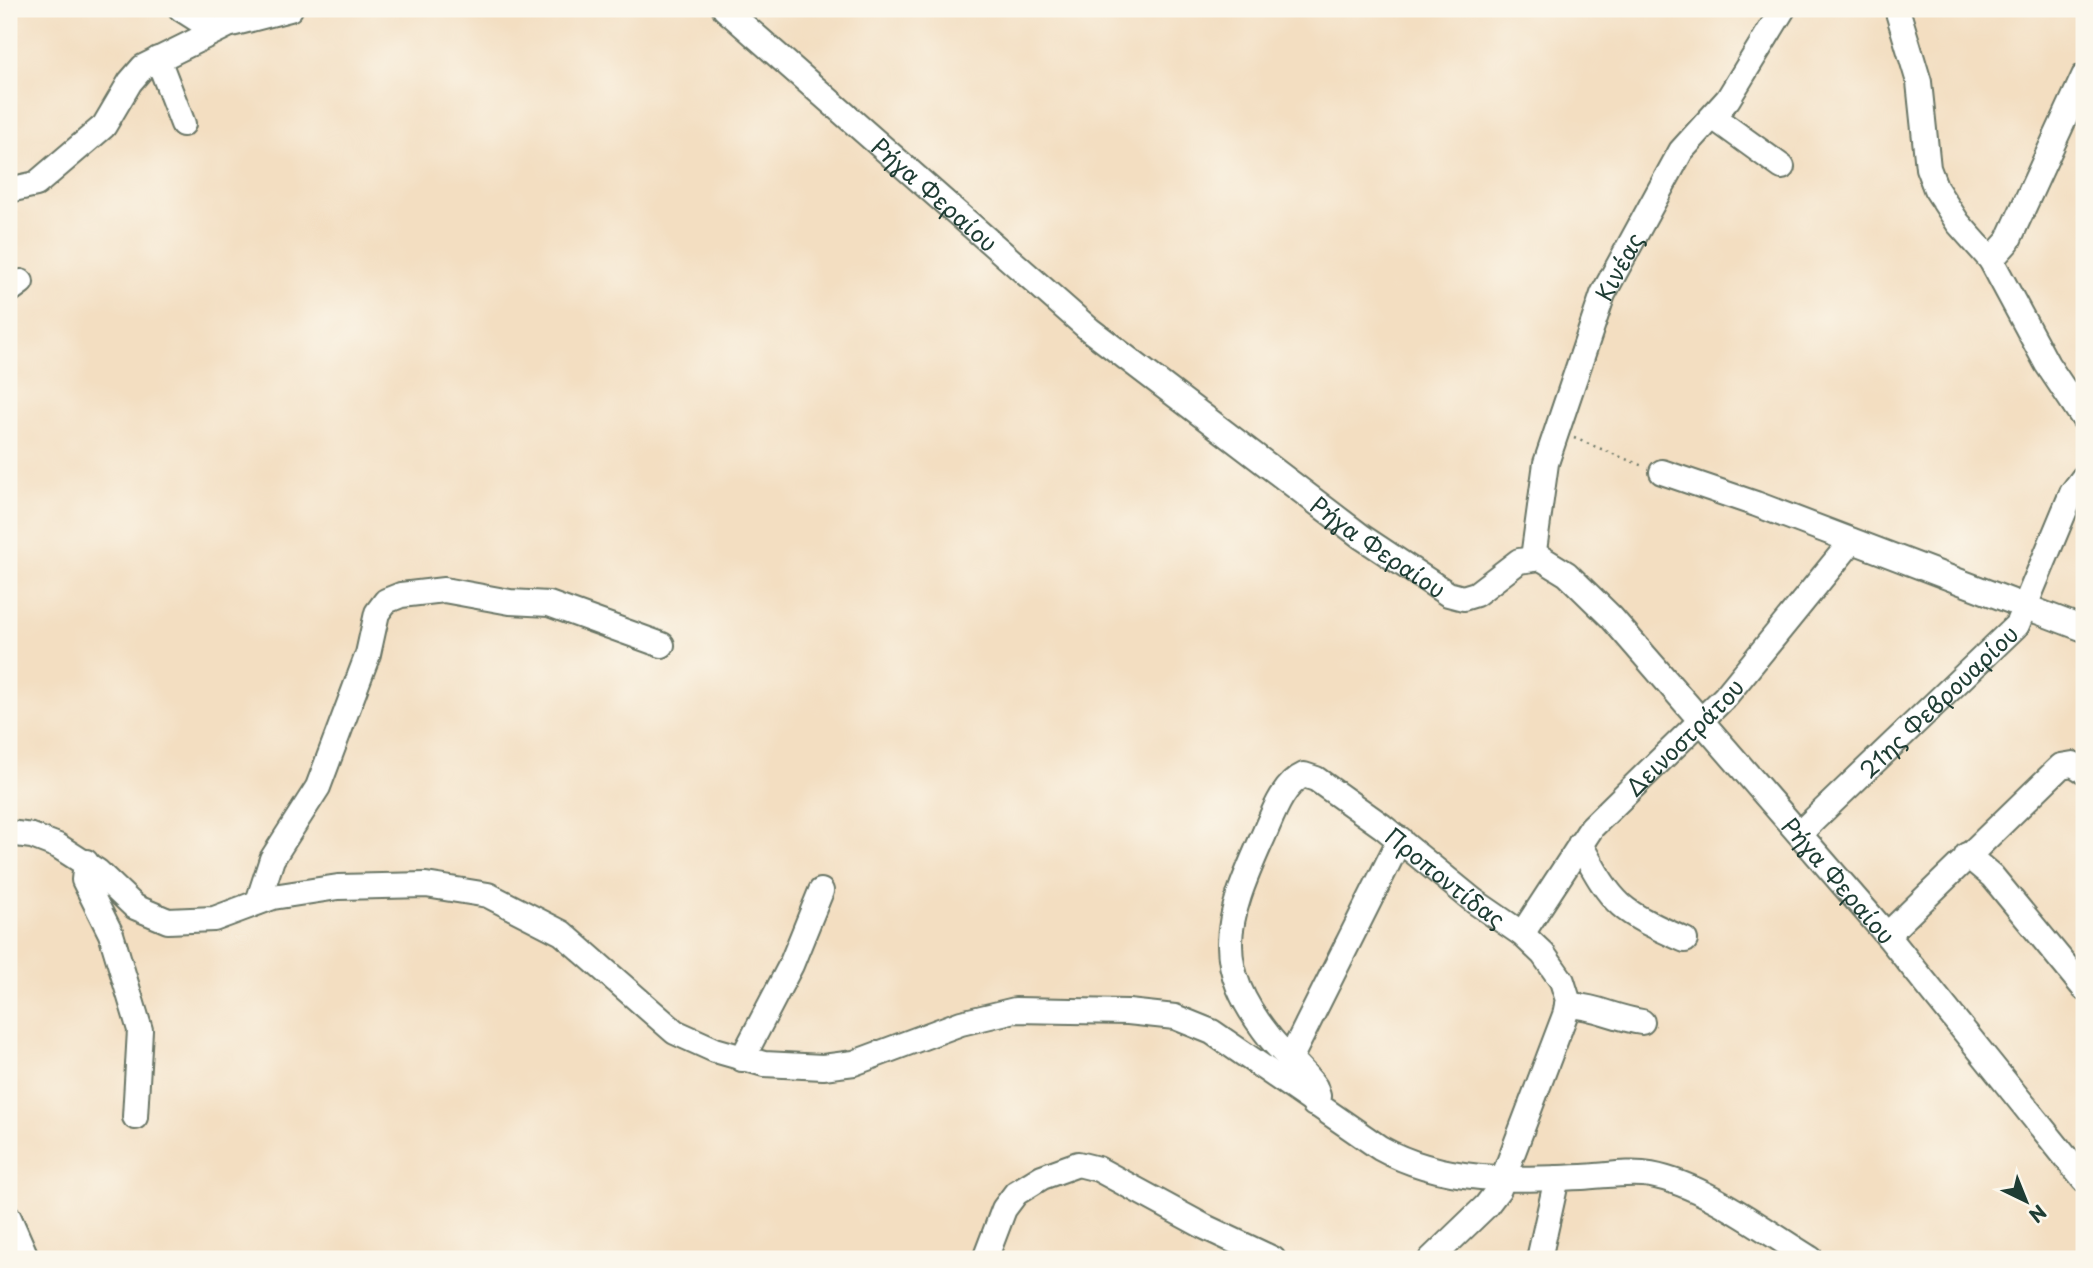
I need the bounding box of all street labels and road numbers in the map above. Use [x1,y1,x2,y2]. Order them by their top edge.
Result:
street label: Ρήγα Φεραίου [864,129,1006,259]
street label: Κινέας [1585,226,1651,307]
street label: Ρήγα Φεραίου [1304,487,1453,606]
street label: 21ης Φεβρουαρίου [1850,616,2025,786]
street label: Δεινοστράτου [1617,670,1751,803]
street label: Ρήγα Φεραίου [1774,809,1904,951]
street label: Προποντίδας [1378,818,1513,935]

